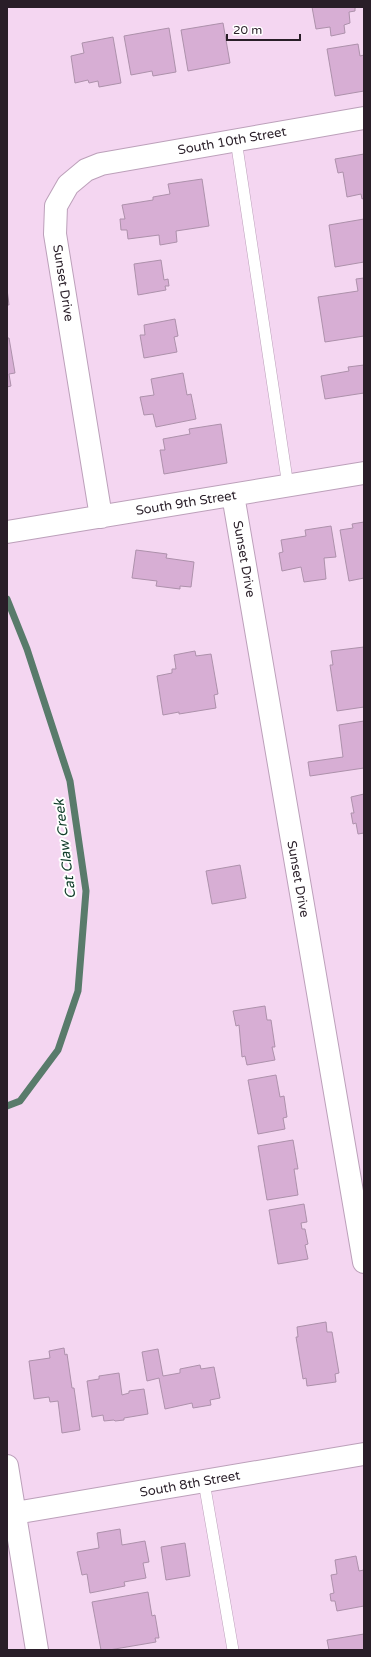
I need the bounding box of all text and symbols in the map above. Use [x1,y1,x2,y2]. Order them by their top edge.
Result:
scale bar [227,16,300,42]
text: 20 m [233,23,262,37]
street label: South 10th Street [177,124,288,158]
street label: Sunset Drive [49,243,77,323]
street label: South 9th Street [135,487,237,519]
street label: Sunset Drive [229,519,259,599]
water label: Cat Claw Creek [50,797,80,900]
street label: Sunset Drive [283,839,313,919]
street label: South 8th Street [139,1467,241,1501]

